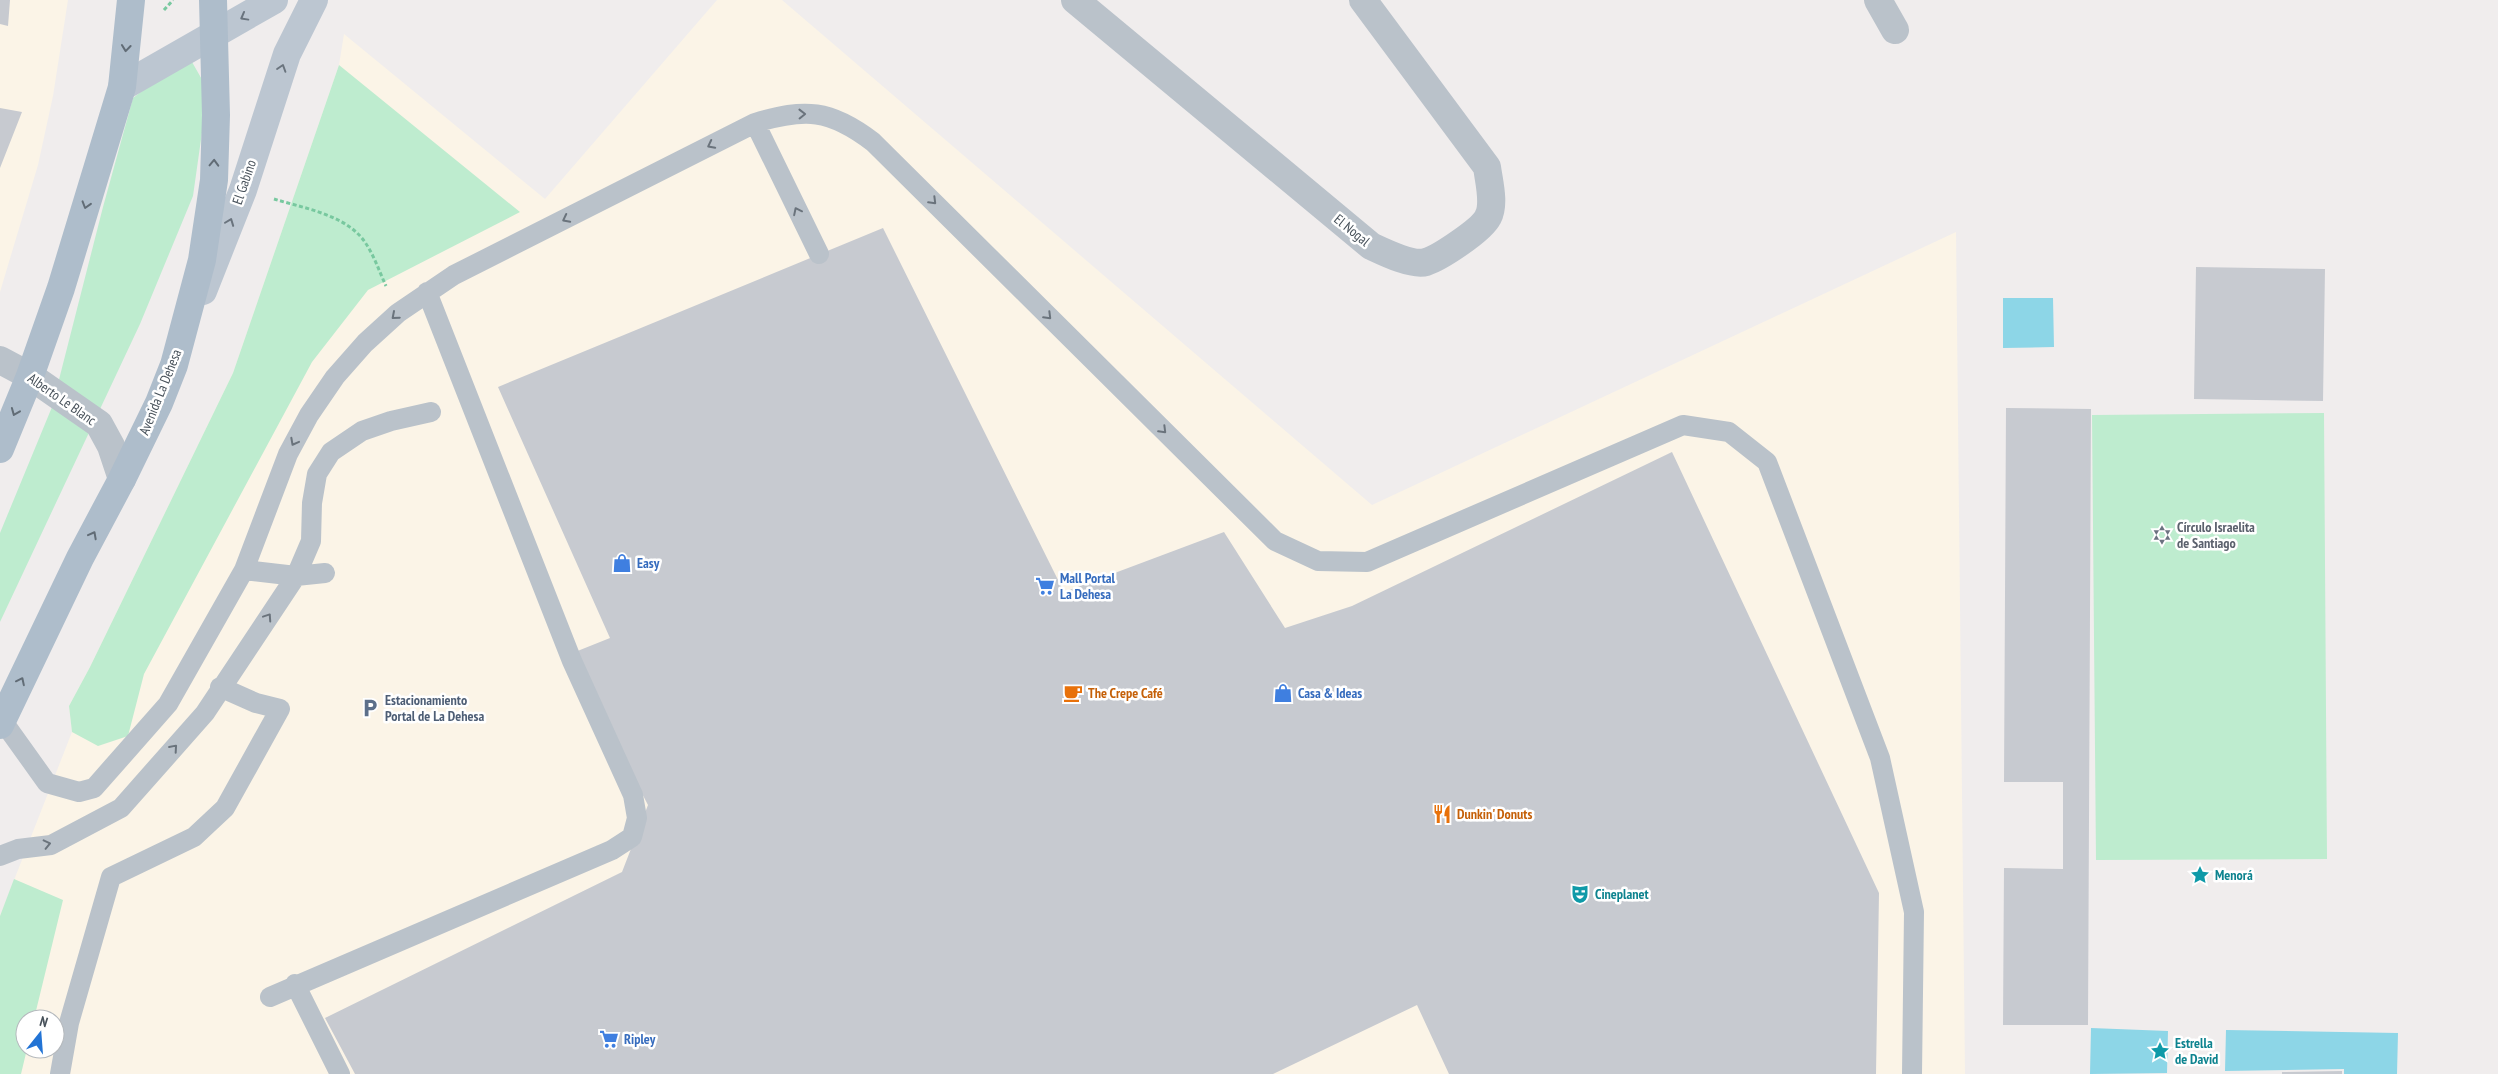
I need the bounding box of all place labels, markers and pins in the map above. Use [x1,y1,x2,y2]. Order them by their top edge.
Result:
place label: Círculo Israelita de Santiago [2177,518,2255,552]
synagogue icon: Círculo Israelita de Santiago [2151,524,2173,546]
shop icon: Easy [611,552,633,574]
place label: Easy [637,554,660,572]
place label: Mall Portal La Dehesa [1060,569,1116,603]
supermarket icon: Mall Portal La Dehesa [1034,575,1056,597]
cafe icon: The Crepe Café [1062,682,1084,704]
shop icon: Casa & Ideas [1272,682,1294,704]
place label: The Crepe Café [1088,684,1163,702]
place label: Casa & Ideas [1298,684,1362,702]
place label: Estacionamiento Portal de La Dehesa [385,691,484,725]
parking icon: Estacionamiento Portal de La Dehesa [359,697,381,719]
restaurant icon: Dunkin' Donuts [1431,803,1453,825]
place label: Dunkin' Donuts [1457,805,1532,823]
place icon: Menorá [2189,864,2211,886]
place label: Menorá [2215,866,2253,884]
theatre icon: Cineplanet [1569,883,1591,905]
place label: Cineplanet [1595,885,1649,903]
supermarket icon: Ripley [598,1028,620,1050]
place label: Ripley [624,1030,656,1048]
place label: Estrella de David [2175,1034,2218,1068]
place icon: Estrella de David [2149,1040,2171,1062]

